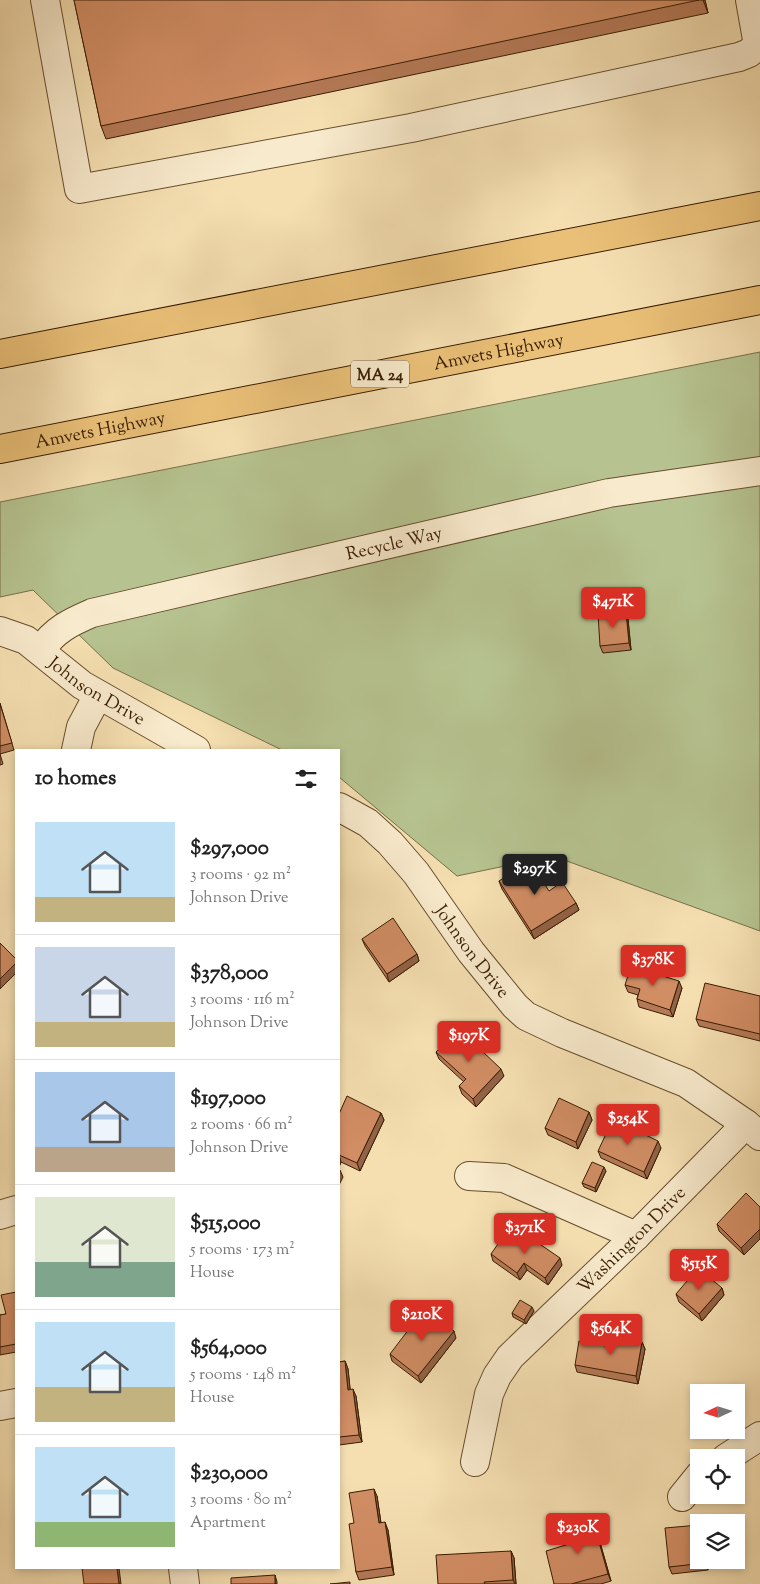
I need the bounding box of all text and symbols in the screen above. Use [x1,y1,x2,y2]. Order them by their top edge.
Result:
street label: Amvets Highway [432,328,566,379]
road number: MA 24 [351,360,409,388]
street label: Amvets Highway [33,406,168,457]
street label: Recycle Way [344,521,445,569]
pin: $471K [578,586,648,629]
text: $471K [592,591,634,614]
street label: Johnson Drive [41,651,149,733]
text: 10 homes [35,764,116,794]
icon: filters [292,765,320,793]
text: $297,000 [190,834,269,864]
icon: home [75,842,135,902]
pin: $297K [500,854,570,896]
text: $297K [513,858,557,881]
text: 3 rooms · 92 m² [190,864,291,887]
text: Johnson Drive [190,887,289,910]
street label: Johnson Drive [427,900,515,1005]
pin: $378K [618,944,688,987]
text: $378K [632,949,674,972]
text: $378,000 [190,959,268,989]
icon: home [75,967,135,1027]
text: 3 rooms · 116 m² [190,989,295,1012]
text: Johnson Drive [190,1012,289,1035]
pin: $197K [434,1020,504,1063]
text: $197K [448,1025,490,1048]
text: $197,000 [190,1084,266,1114]
icon: home [75,1092,135,1152]
pin: $254K [593,1104,663,1146]
text: $254K [607,1108,649,1131]
text: 2 rooms · 66 m² [190,1114,293,1137]
text: Johnson Drive [190,1137,289,1160]
street label: Washington Drive [573,1181,693,1300]
text: $515,000 [190,1209,261,1239]
pin: $371K [490,1212,560,1255]
icon: home [75,1217,135,1277]
text: $371K [505,1217,545,1240]
text: 5 rooms · 173 m² [190,1239,295,1262]
pin: $515K [664,1248,734,1291]
text: $515K [681,1253,717,1276]
text: House [190,1262,234,1285]
pin: $210K [387,1300,457,1342]
text: $210K [401,1304,443,1327]
pin: $564K [576,1314,646,1356]
text: $564K [590,1318,632,1341]
text: $564,000 [190,1334,267,1364]
icon: home [75,1342,135,1402]
text: 5 rooms · 148 m² [190,1364,296,1387]
north arrow [690,1384,745,1439]
map controls [690,1384,745,1569]
text: House [190,1387,234,1410]
button: locate [690,1449,745,1504]
text: $230,000 [190,1459,268,1489]
icon: home [75,1467,135,1527]
text: 3 rooms · 80 m² [190,1489,292,1512]
text: Apartment [190,1512,266,1535]
pin: $230K [543,1512,613,1555]
button: layers [690,1514,745,1569]
text: $230K [557,1517,599,1540]

